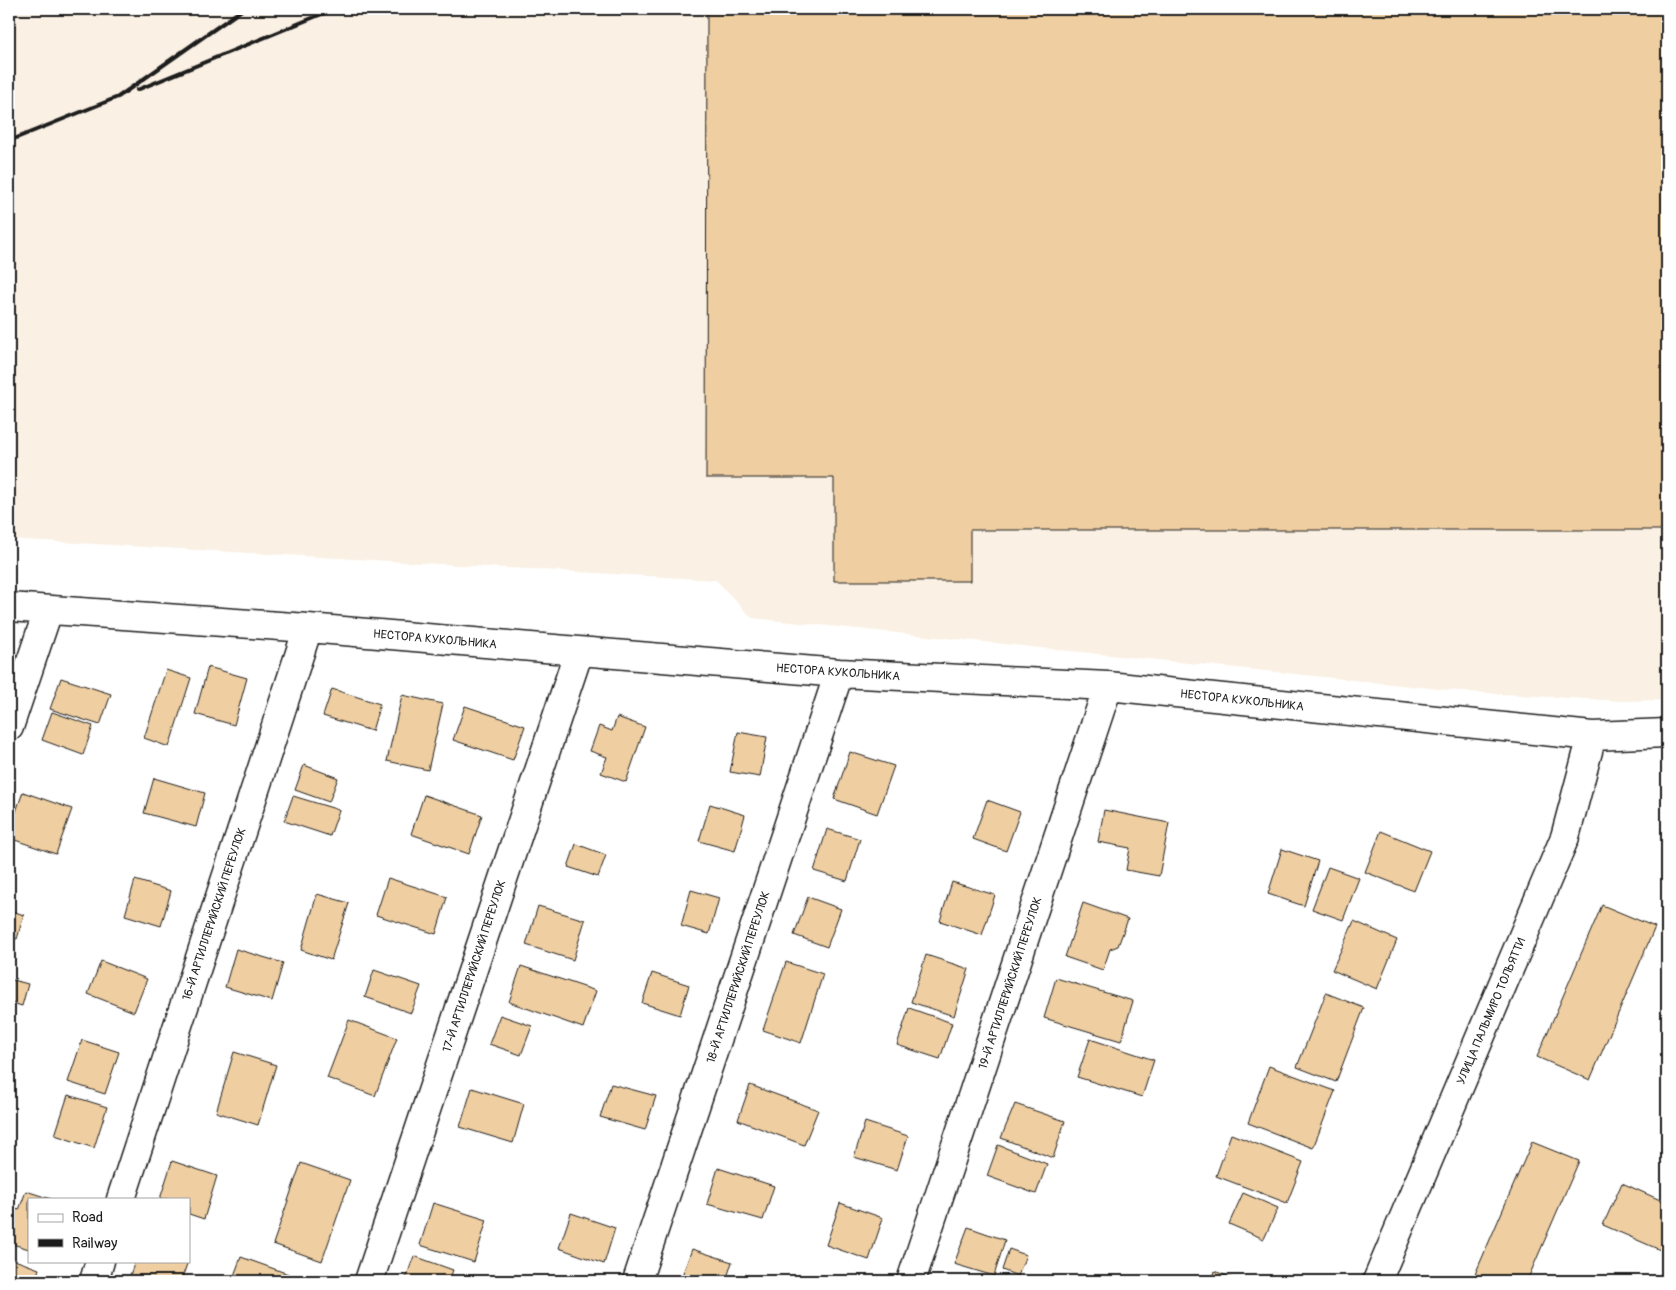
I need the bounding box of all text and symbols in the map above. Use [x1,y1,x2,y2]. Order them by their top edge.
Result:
street label: НЕСТОРА КУКОЛЬНИКА [372,627,498,652]
street label: НЕСТОРА КУКОЛЬНИКА [775,661,901,684]
street label: НЕСТОРА КУКОЛЬНИКА [1179,687,1305,714]
street label: 16-Й АРТИЛЛЕРИЙСКИЙ ПЕРЕУЛОК [179,826,250,1003]
street label: 17-Й АРТИЛЛЕРИЙСКИЙ ПЕРЕУЛОК [439,878,510,1054]
street label: 18-Й АРТИЛЛЕРИЙСКИЙ ПЕРЕУЛОК [704,889,773,1065]
street label: 19-Й АРТИЛЛЕРИЙСКИЙ ПЕРЕУЛОК [975,895,1045,1071]
street label: УЛИЦА ПАЛЬМИРО ТОЛЬЯТТИ [1454,936,1529,1087]
legend [28,1198,190,1262]
text: Road [72,1208,103,1227]
text: Railway [72,1234,118,1253]

